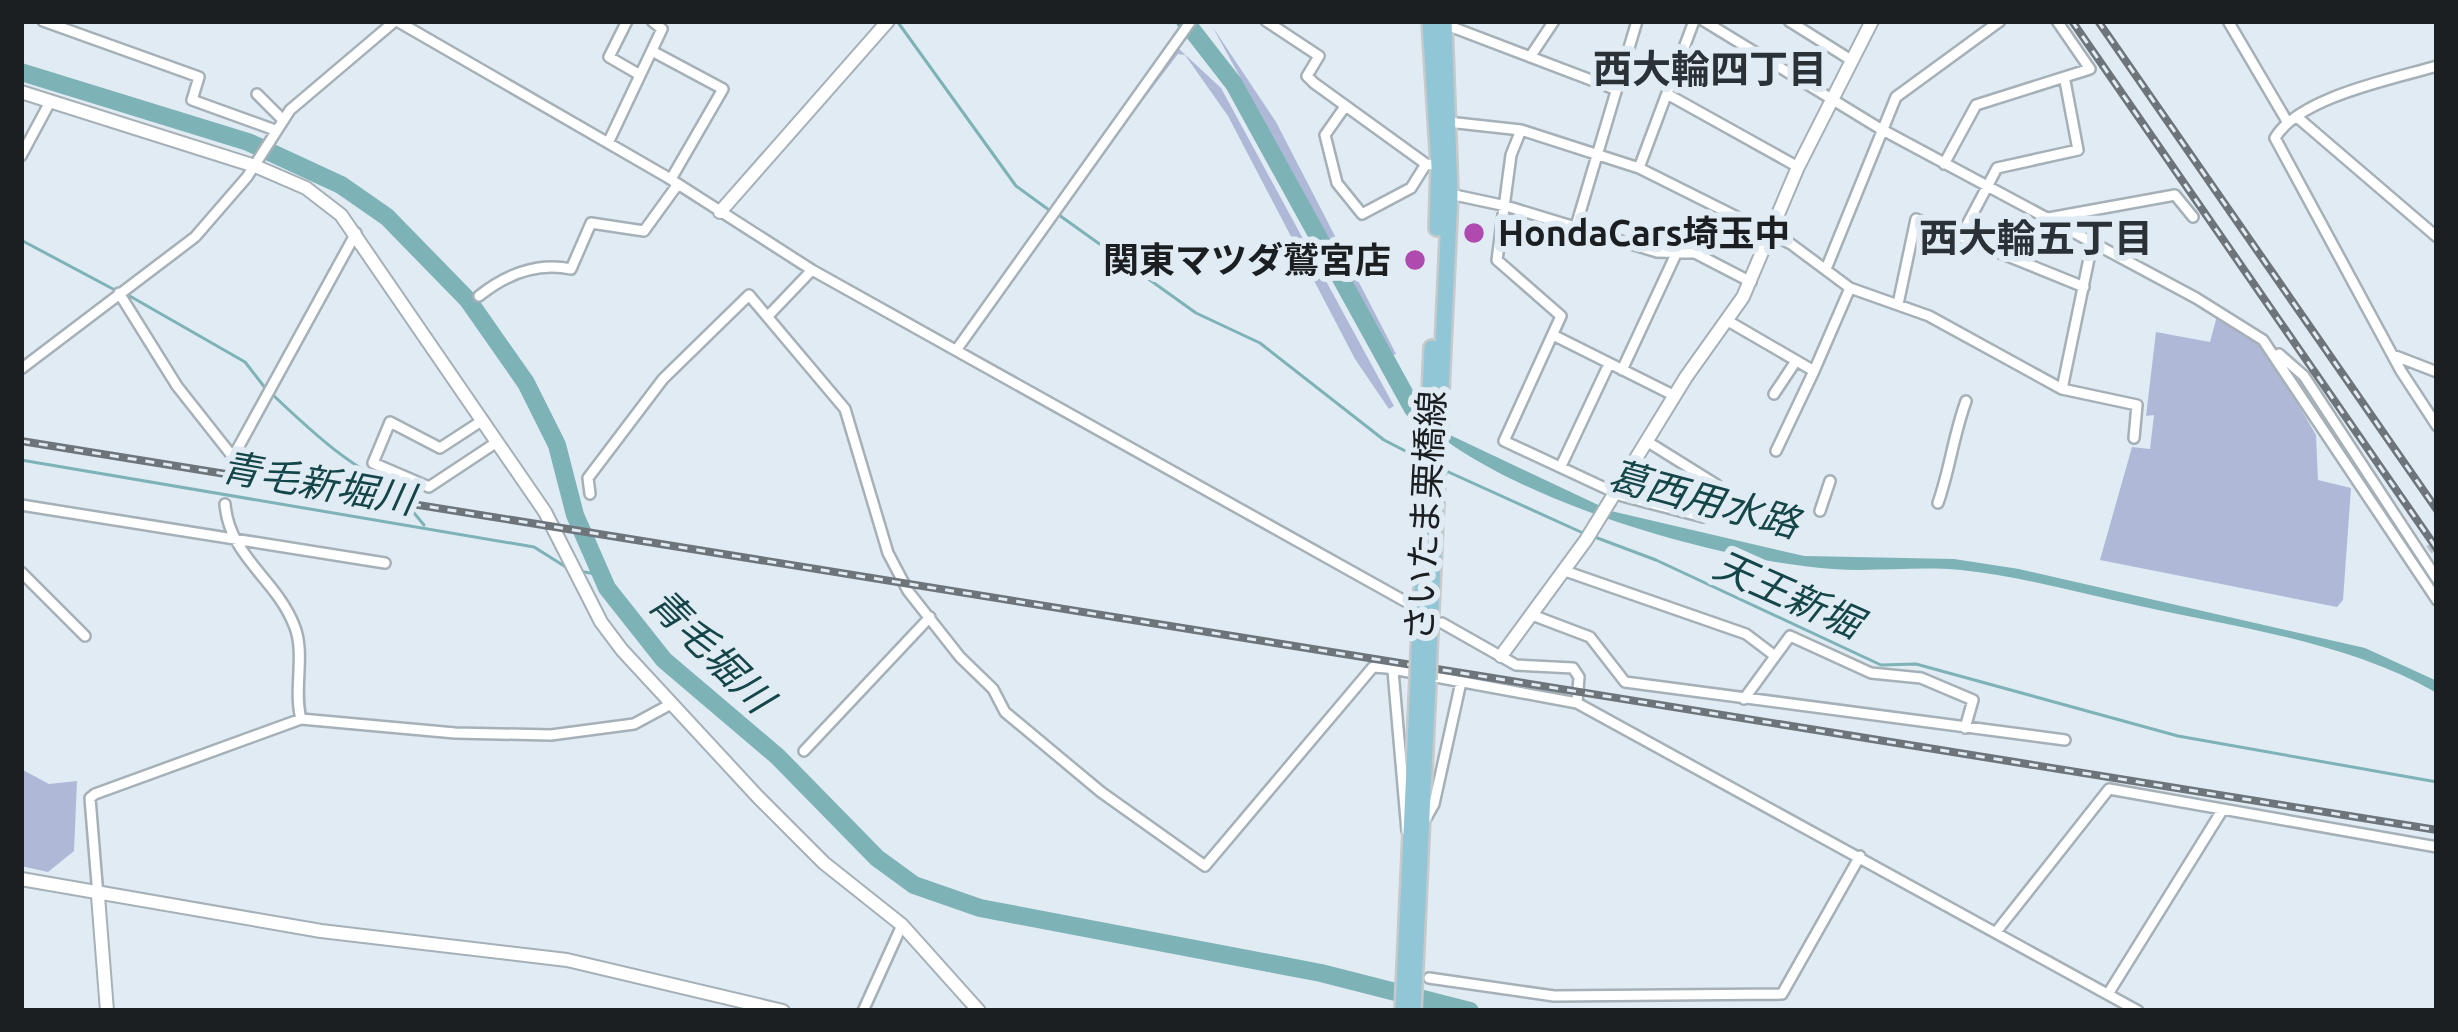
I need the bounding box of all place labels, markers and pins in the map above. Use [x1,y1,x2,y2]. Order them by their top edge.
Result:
place label: HondaCars埼玉中 [1498,212,1791,253]
marker: HondaCars埼玉中 [1461,220,1487,246]
place label: 関東マツダ鷲宮店 [1103,239,1391,280]
marker: 関東マツダ鷲宮店 [1402,247,1428,273]

